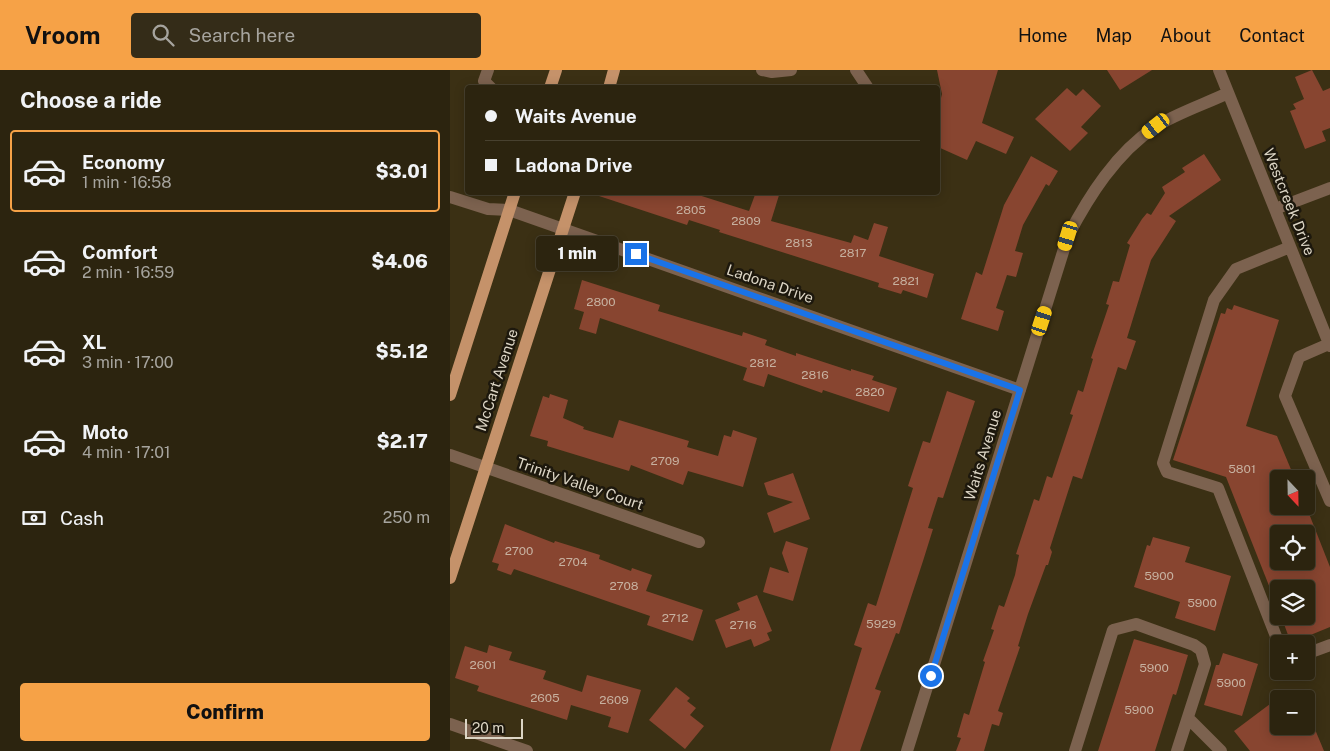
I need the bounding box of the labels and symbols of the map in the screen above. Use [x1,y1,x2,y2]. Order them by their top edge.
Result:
car [1139,111,1172,141]
street label: Westcreek Drive [1260,146,1319,258]
house number: 2805 [676,203,706,217]
house number: 2809 [731,214,761,228]
car [1056,219,1079,253]
callout: 1 min [536,236,618,272]
house number: 2813 [785,236,813,250]
route end [625,243,647,265]
house number: 2817 [839,246,867,260]
street label: Ladona Drive [725,261,816,306]
house number: 2821 [893,274,919,288]
house number: 2800 [586,295,616,309]
car [1030,304,1053,338]
street label: McCart Avenue [472,327,521,433]
house number: 2812 [750,356,776,370]
house number: 2816 [801,368,829,382]
house number: 2820 [855,385,885,399]
street label: Waits Avenue [961,407,1004,502]
street label: Trinity Valley Court [515,454,646,513]
house number: 2709 [651,454,679,468]
house number: 5801 [1228,462,1256,476]
north arrow [1270,470,1315,515]
house number: 2700 [505,544,533,558]
house number: 2704 [559,555,588,569]
house number: 5900 [1144,569,1174,583]
house number: 2708 [609,579,639,593]
house number: 5900 [1187,596,1217,610]
house number: 2712 [662,611,688,625]
house number: 5929 [866,617,896,631]
house number: 2716 [730,618,756,632]
house number: 2601 [470,658,496,672]
house number: 5900 [1139,661,1169,675]
route start [920,665,942,687]
house number: 5900 [1216,676,1246,690]
house number: 2605 [530,691,560,705]
house number: 2609 [599,693,629,707]
house number: 5900 [1124,703,1154,717]
scale bar [465,716,522,739]

